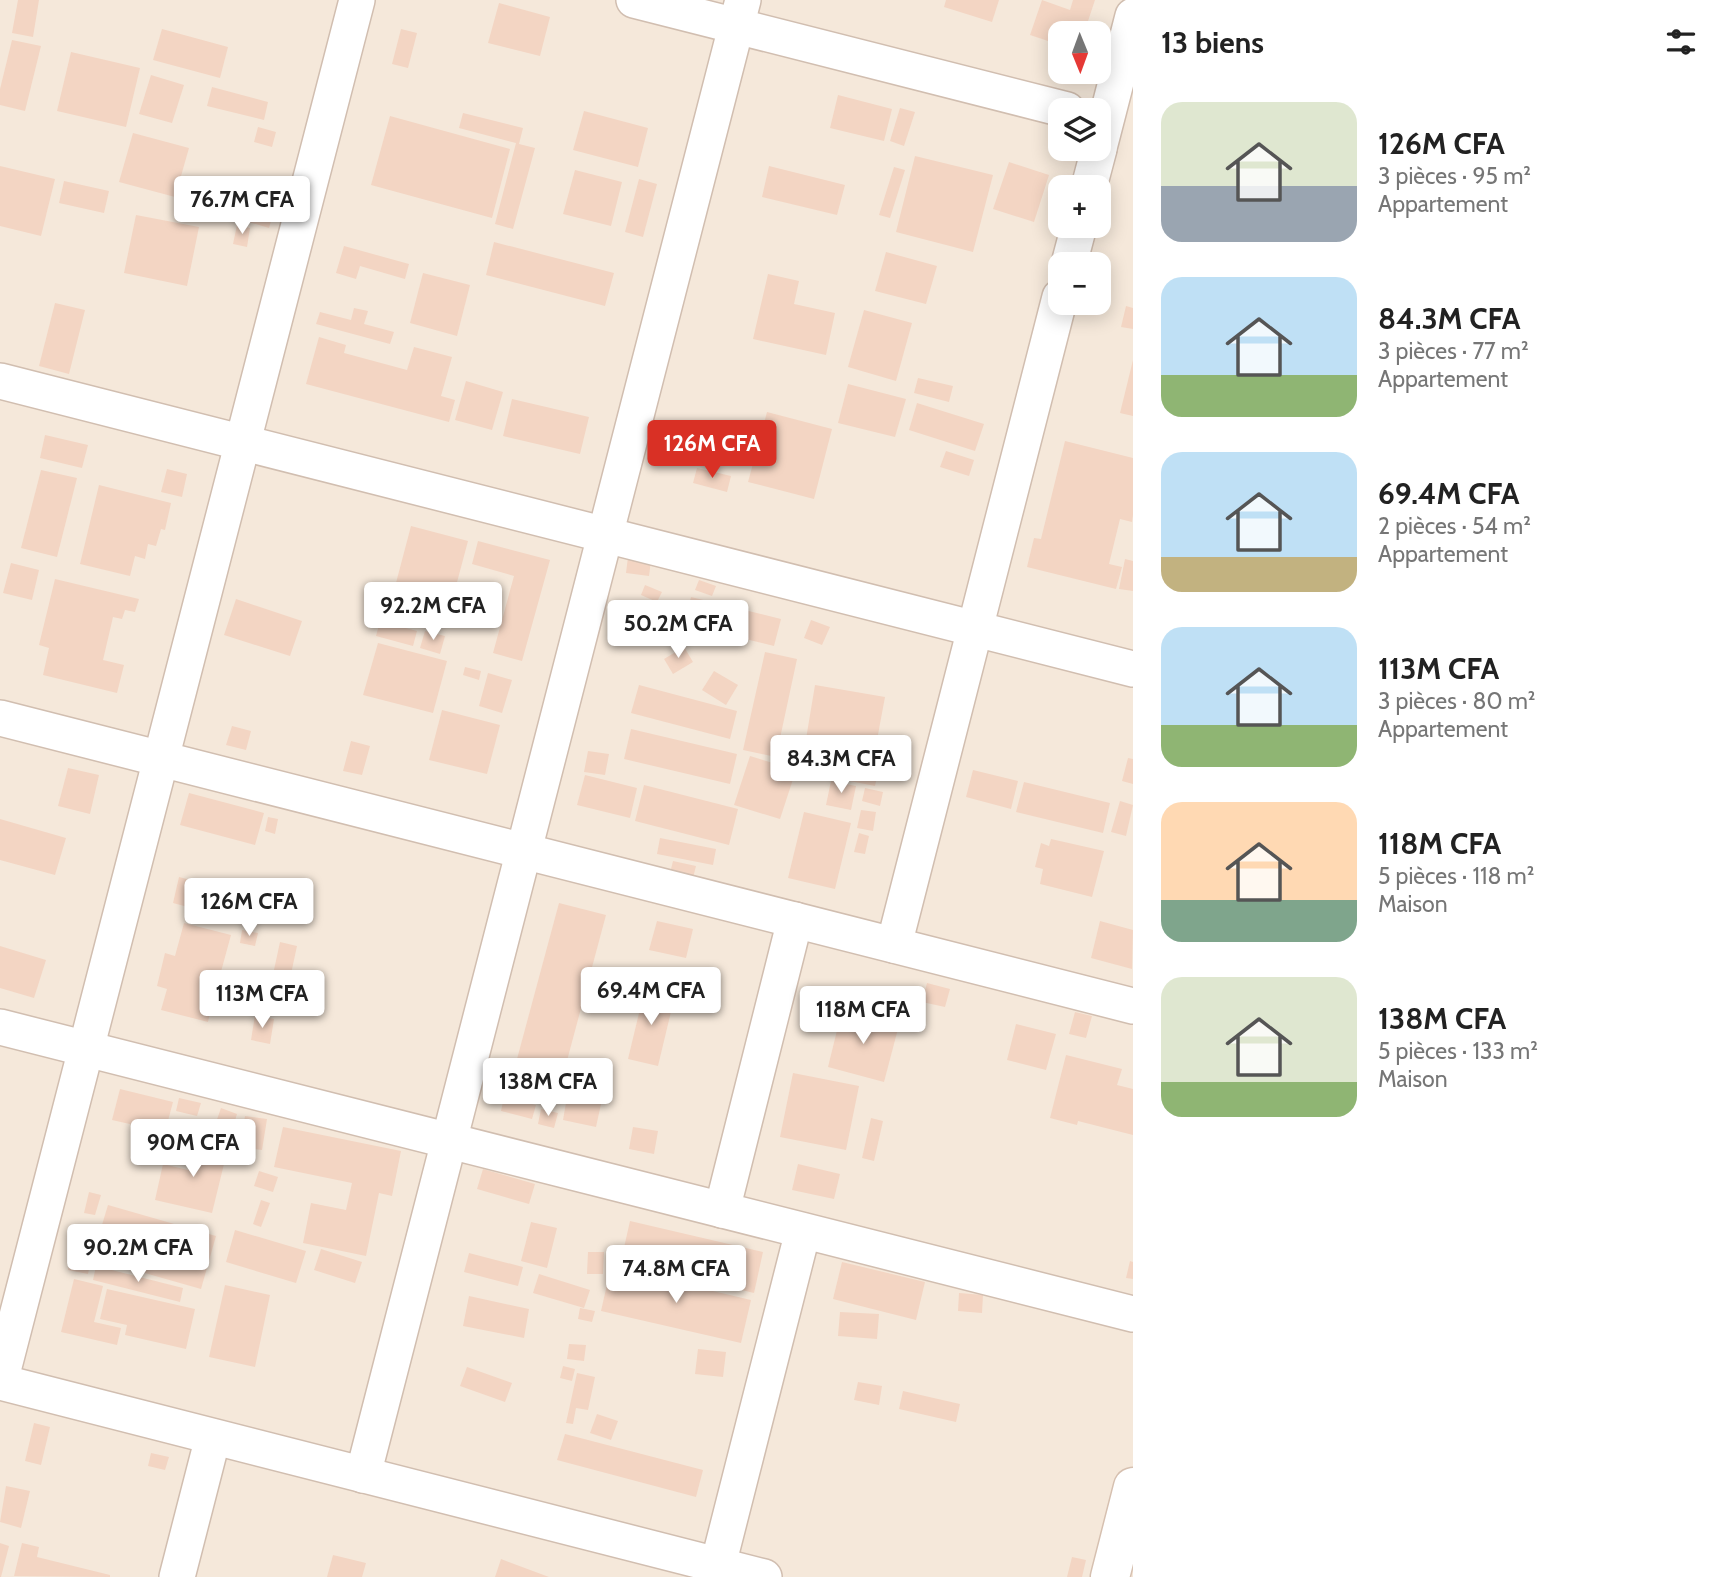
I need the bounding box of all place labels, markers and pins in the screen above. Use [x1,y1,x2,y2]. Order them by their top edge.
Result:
pin: 76.7M CFA [162,176,322,236]
pin: 126M CFA [640,420,784,480]
pin: 92.2M CFA [353,582,513,642]
pin: 50.2M CFA [598,600,758,660]
pin: 84.3M CFA [761,736,921,795]
pin: 126M CFA [177,878,321,938]
pin: 69.4M CFA [571,968,731,1027]
pin: 113M CFA [190,970,334,1030]
pin: 118M CFA [791,986,935,1046]
pin: 138M CFA [476,1058,620,1118]
pin: 90M CFA [128,1120,258,1179]
pin: 90.2M CFA [58,1224,218,1284]
pin: 74.8M CFA [596,1246,756,1305]

